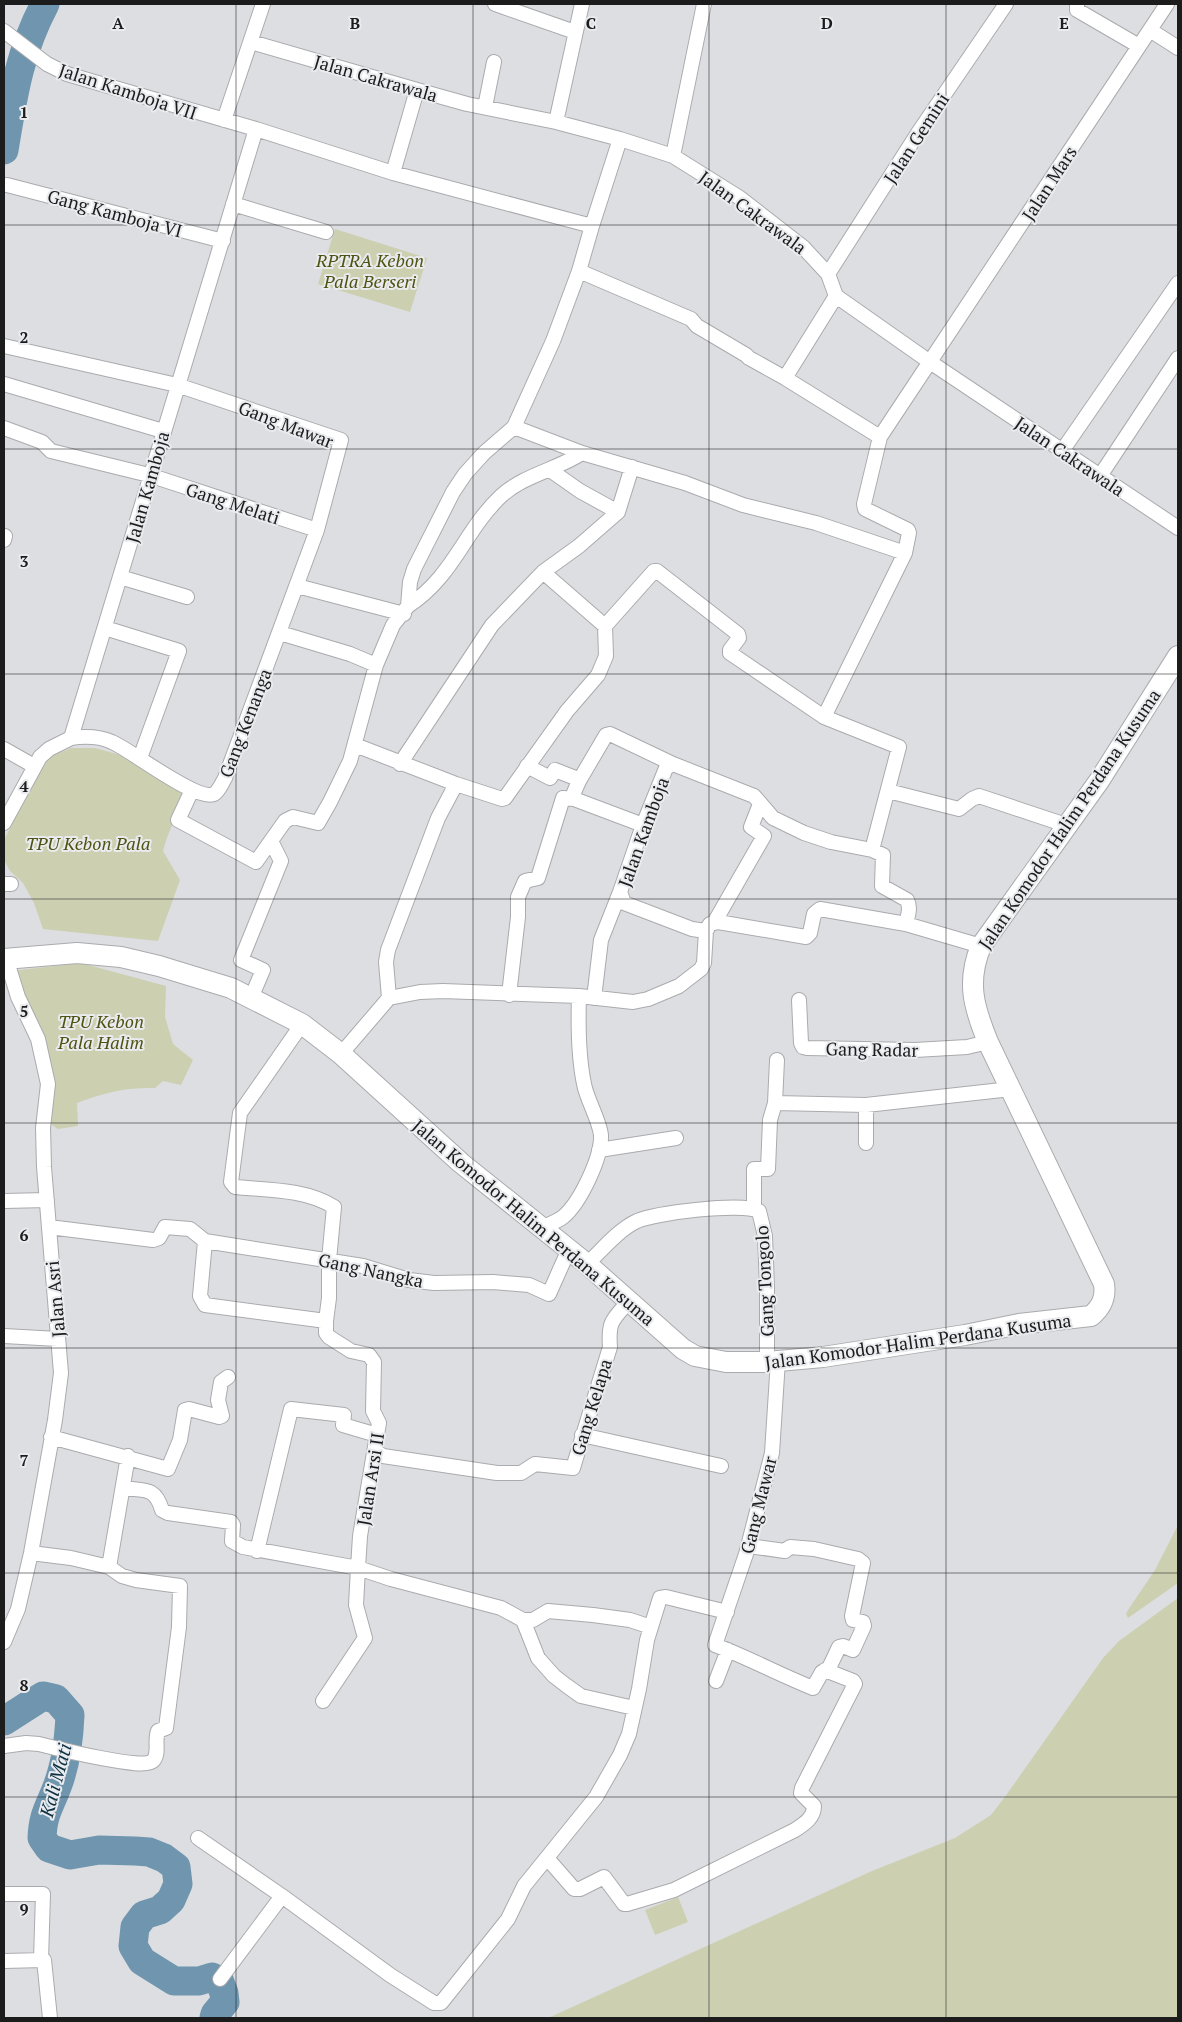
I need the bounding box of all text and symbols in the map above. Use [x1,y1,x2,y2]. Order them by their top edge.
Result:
text: A [112,12,124,34]
text: B [350,12,360,34]
text: C [586,12,596,34]
text: D [821,12,833,34]
text: E [1059,12,1069,34]
street label: Jalan Cakrawala [311,49,441,107]
street label: Jalan Kamboja VII [56,57,200,125]
street label: Jalan Gemini [878,88,954,188]
text: 1 [19,101,29,123]
street label: Jalan Mars [1016,141,1082,225]
street label: Jalan Cakrawala [694,165,812,259]
street label: Gang Kamboja VI [45,183,185,243]
park label: RPTRA Kebon Pala Berseri [315,248,424,293]
text: 2 [19,326,29,348]
street label: Gang Mawar [235,395,337,453]
street label: Jalan Cakrawala [1010,410,1130,502]
street label: Jalan Kamboja [120,428,174,546]
street label: Gang Melati [183,477,283,529]
text: 3 [19,550,29,572]
street label: Gang Kenanga [213,665,277,781]
street label: Jalan Komodor Halim Perdana Kusuma [973,684,1165,954]
street label: Jalan Kamboja [612,774,674,890]
text: 4 [19,775,29,797]
park label: TPU Kebon Pala [26,831,150,855]
text: 5 [19,1000,29,1022]
park label: TPU Kebon Pala Halim [57,1009,144,1054]
street label: Gang Radar [826,1036,919,1062]
street label: Jalan Komodor Halim Perdana Kusuma [408,1113,660,1331]
text: 6 [19,1224,29,1246]
street label: Gang Tongolo [749,1225,779,1337]
street label: Gang Nangka [316,1247,426,1293]
street label: Jalan Asri [40,1260,70,1338]
street label: Jalan Komodor Halim Perdana Kusuma [763,1308,1073,1374]
street label: Gang Kelapa [565,1356,617,1458]
street label: Jalan Arsi II [351,1431,389,1527]
text: 7 [19,1449,29,1471]
street label: Gang Mawar [734,1454,782,1556]
text: 8 [19,1674,29,1696]
water label: Kali Mati [33,1740,77,1820]
text: 9 [19,1898,29,1920]

